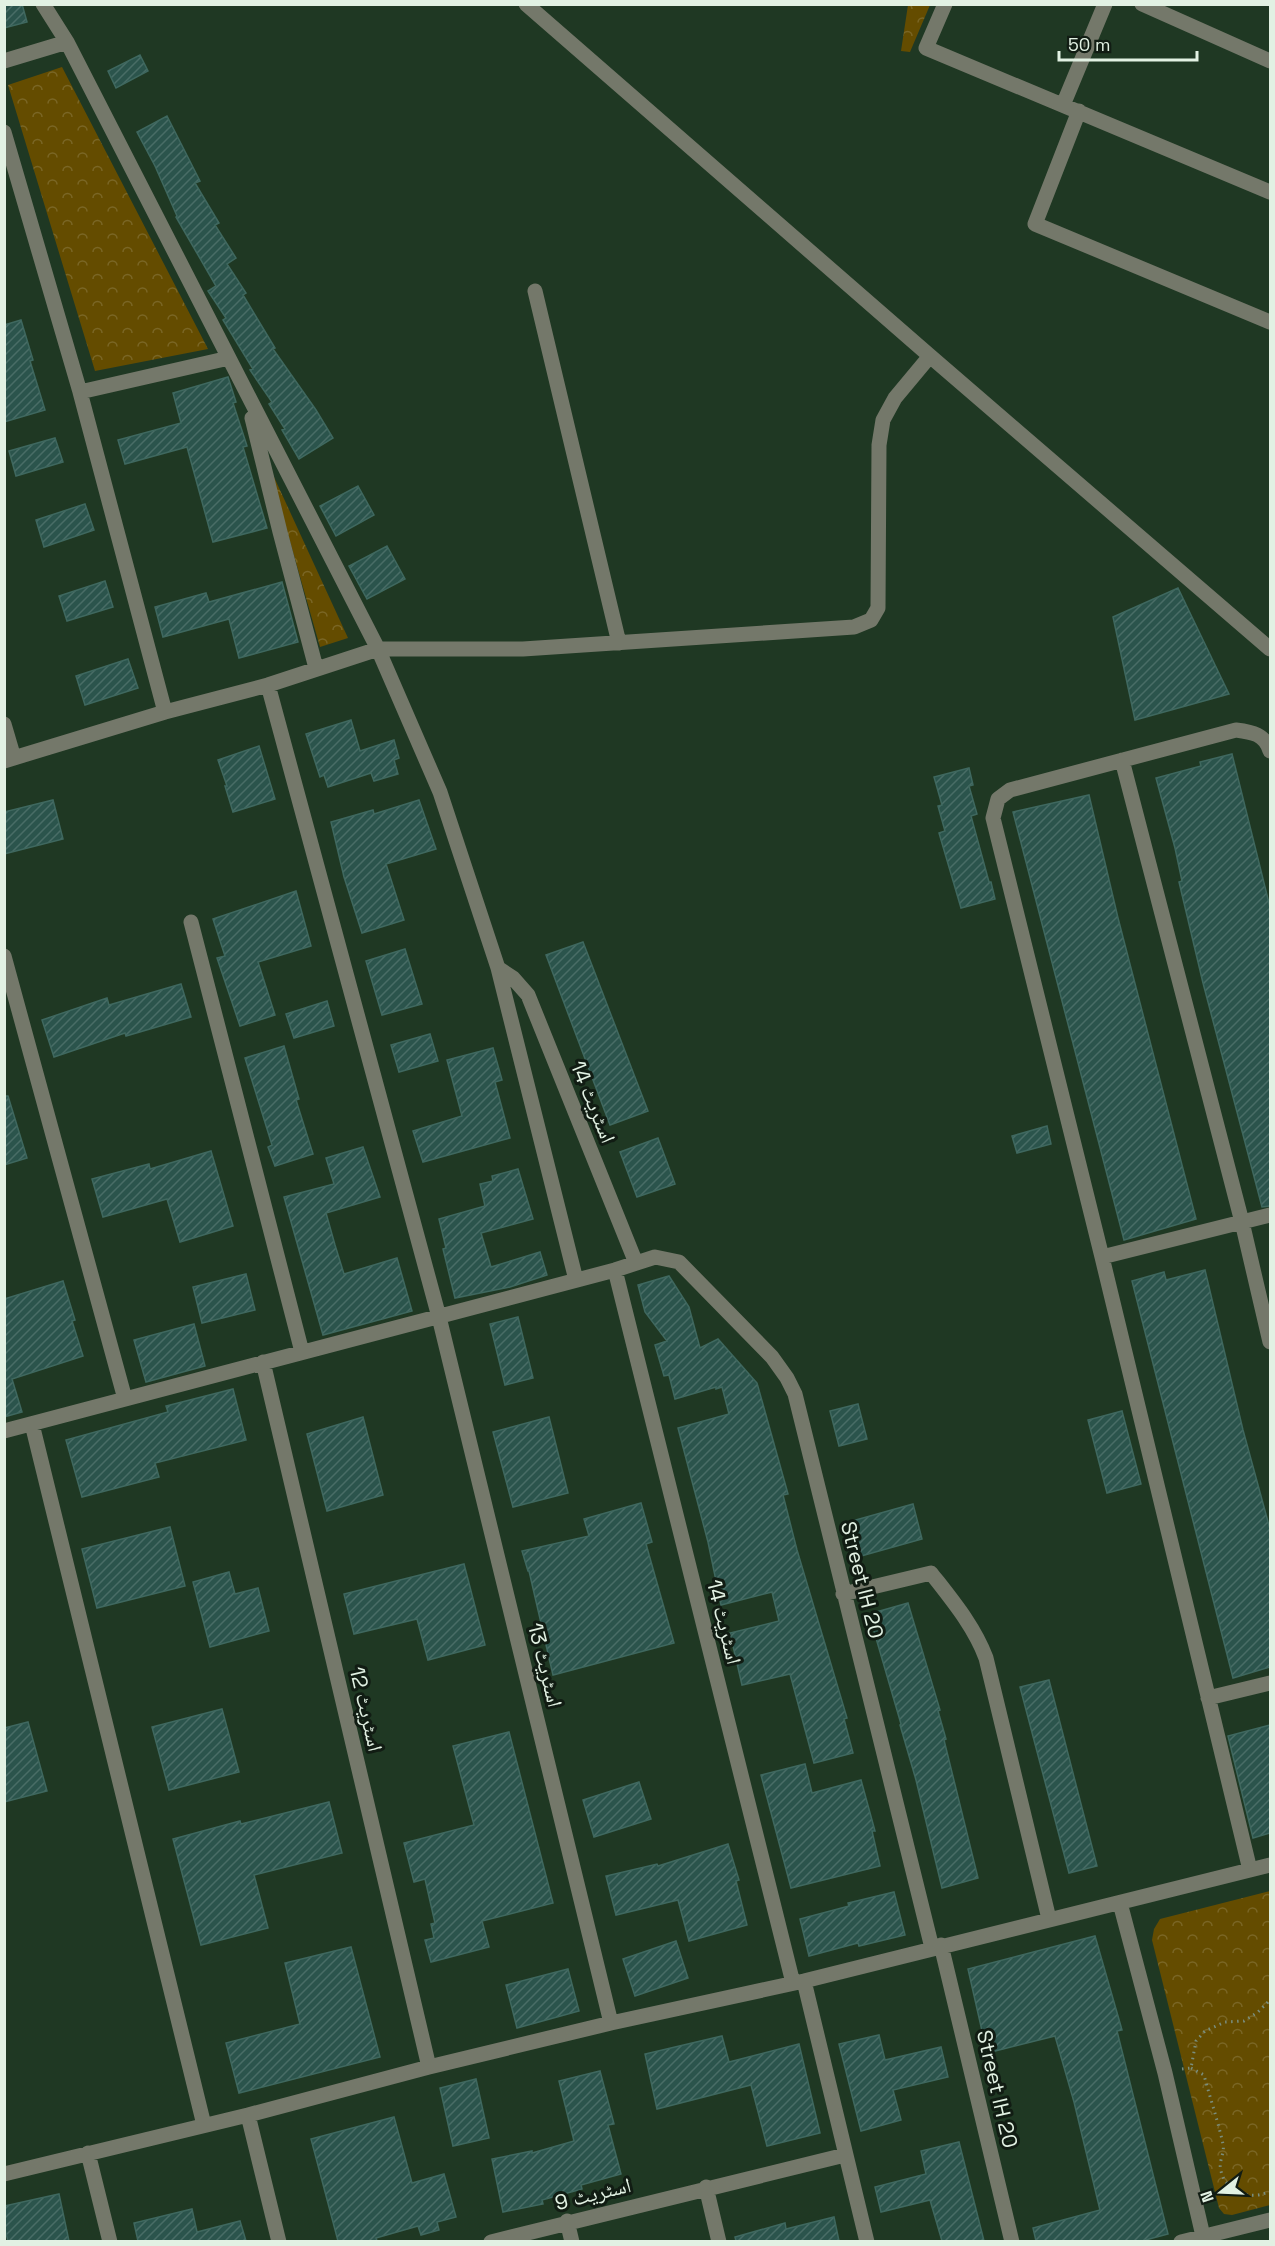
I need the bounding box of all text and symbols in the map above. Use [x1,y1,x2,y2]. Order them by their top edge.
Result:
scale bar [1059,24,1197,62]
text: 50 m [1068,33,1110,56]
street label: اسٹریٹ 14 [565,1057,622,1147]
street label: Street IH 20 [835,1518,890,1641]
street label: اسٹریٹ 14 [701,1577,748,1667]
street label: اسٹریٹ 13 [522,1620,569,1710]
street label: اسٹریٹ 12 [344,1664,389,1754]
street label: Street IH 20 [971,2027,1024,2150]
north arrow [1191,2162,1251,2222]
street label: اسٹریٹ 9 [552,2171,634,2216]
text: N [1196,2188,1219,2205]

